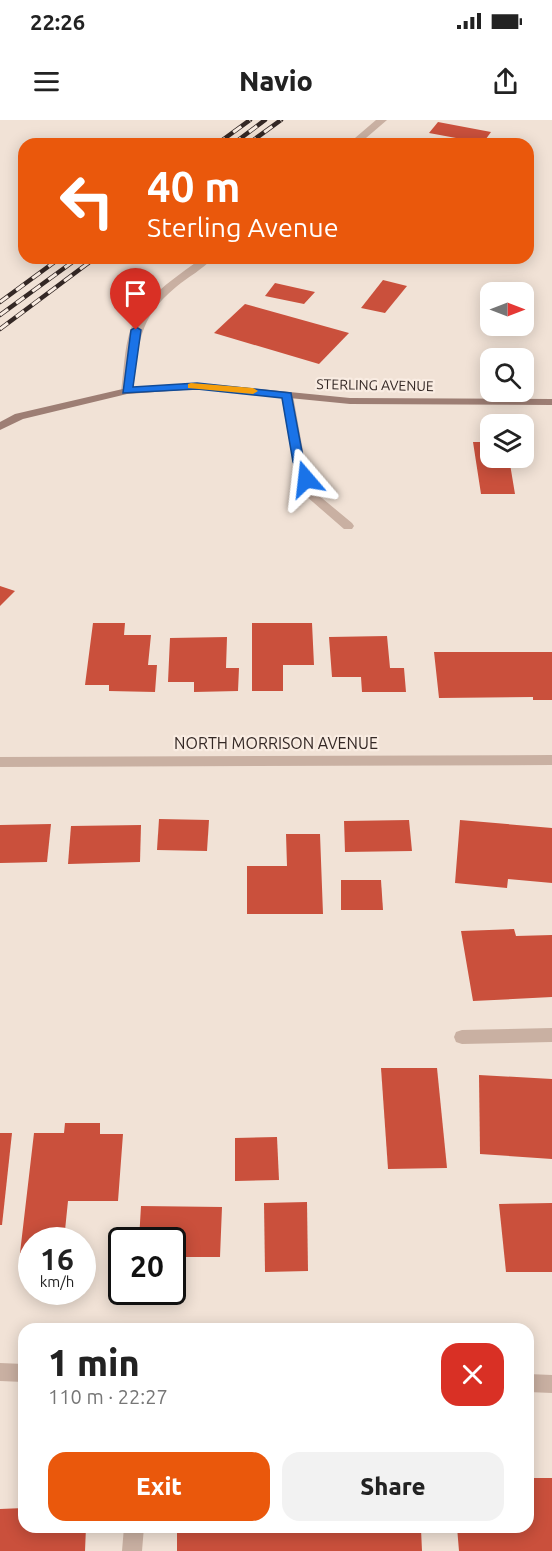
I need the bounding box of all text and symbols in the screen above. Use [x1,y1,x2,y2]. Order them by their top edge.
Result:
text: 22:26 [30,9,85,34]
icon: menu [30,65,63,98]
icon: share [489,65,522,98]
text: Navio [239,66,313,96]
icon: left [48,162,126,240]
text: 40 m [147,163,241,210]
text: Sterling Avenue [147,212,339,242]
pin [110,268,161,330]
icon: arrive [119,277,152,310]
north arrow [480,282,534,336]
map controls [480,282,534,468]
button: search [480,348,534,402]
street label: STERLING AVENUE [316,376,434,394]
button: layers [480,414,534,468]
position arrow [274,447,338,511]
street label: NORTH MORRISON AVENUE [174,734,378,752]
speed limit sign: 20 [108,1227,186,1305]
text: 16 [40,1242,74,1276]
text: km/h [40,1273,74,1290]
text: 1 min [48,1342,140,1383]
button: close [441,1343,504,1406]
text: 110 m · 22:27 [48,1385,168,1408]
button: Exit [48,1452,270,1521]
button: Share [282,1452,504,1521]

